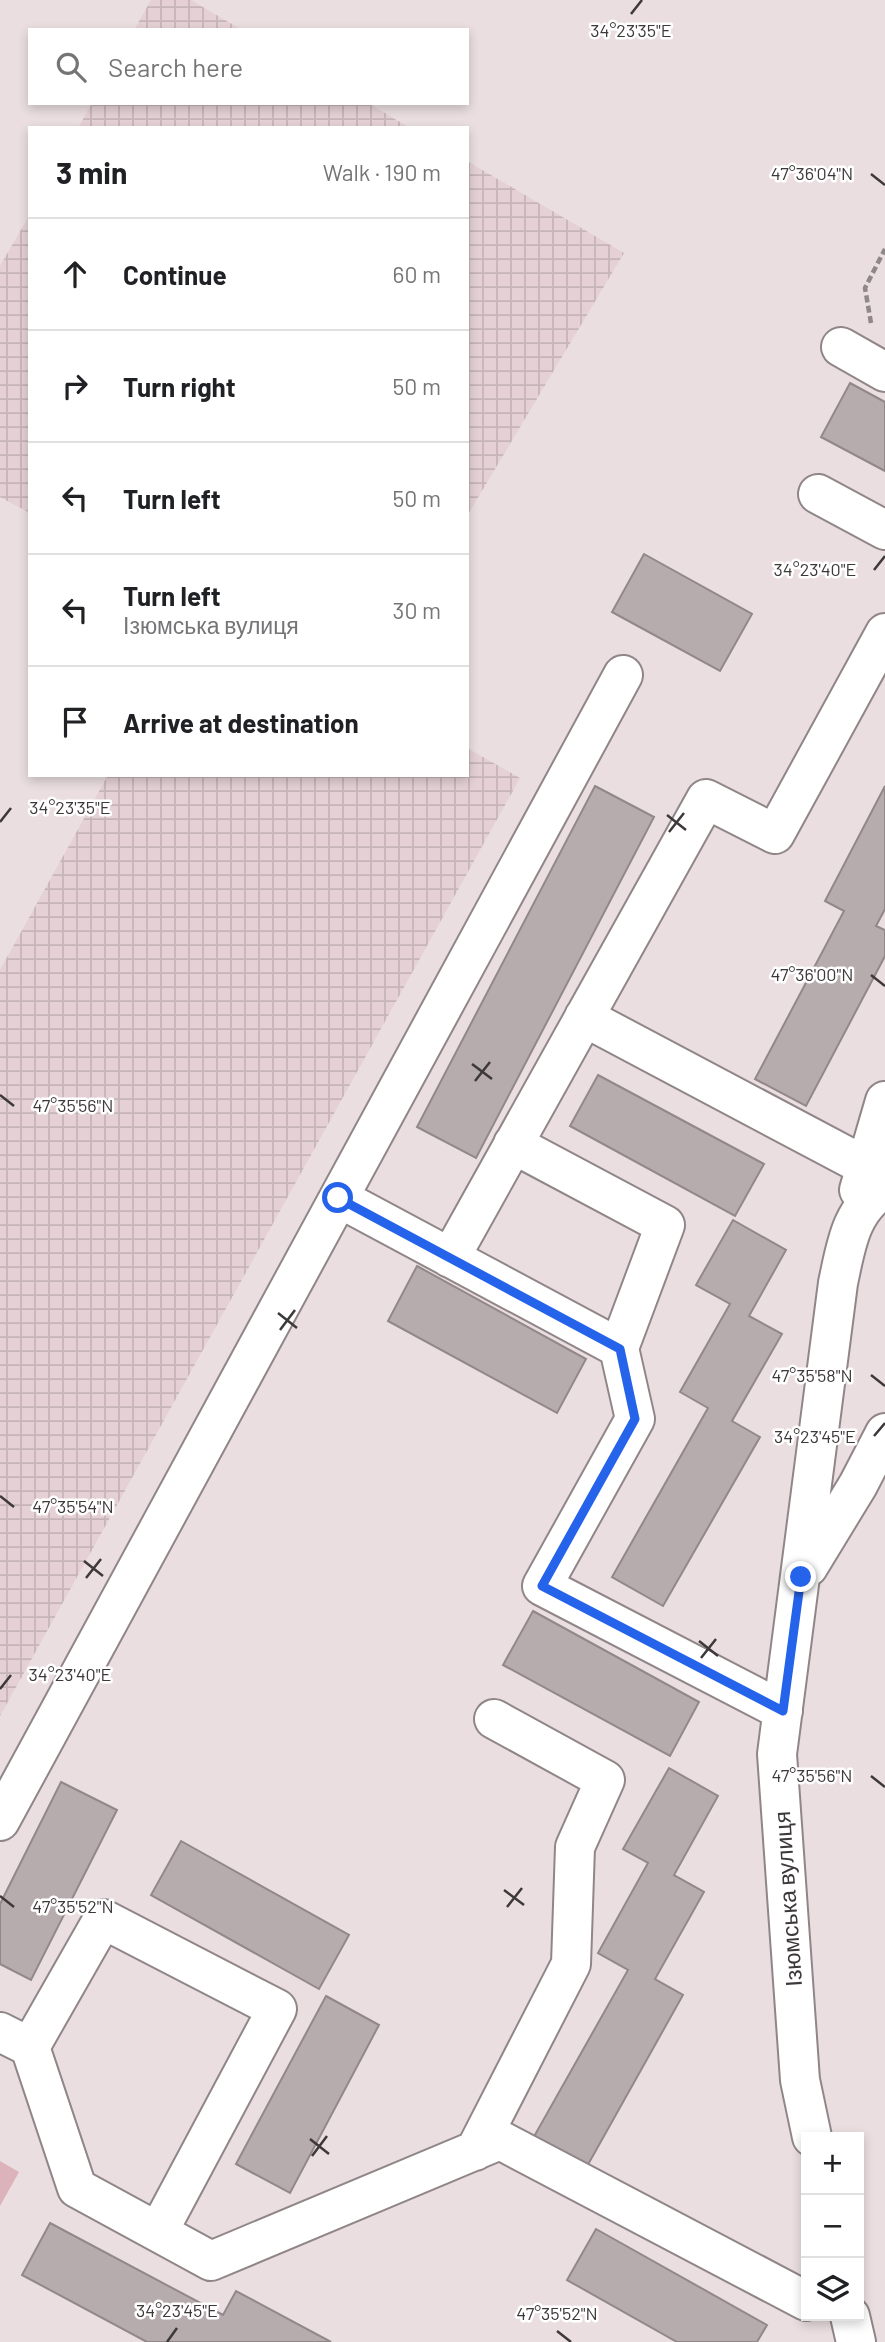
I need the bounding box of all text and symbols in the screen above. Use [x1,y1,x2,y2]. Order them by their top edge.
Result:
text: 34°23'35"E [590,19,672,41]
search box [28,28,469,105]
icon: search [52,48,90,86]
text: Search here [108,51,243,82]
text: 3 min [56,154,127,190]
text: Walk · 190 m [323,158,441,186]
text: 47°36'04"N [771,162,853,184]
icon: ahead [56,255,94,293]
text: Continue [123,259,227,290]
text: 60 m [393,260,441,288]
icon: right [56,367,94,405]
text: Turn right [123,371,236,402]
text: 50 m [393,372,441,400]
icon: left [56,479,94,517]
text: Turn left [123,483,221,514]
text: 50 m [393,484,441,512]
text: 34°23'40"E [774,558,856,580]
text: Turn left [123,580,221,611]
icon: left [56,591,94,629]
text: 30 m [393,596,441,624]
text: Ізюмська вулиця [123,611,299,639]
icon: arrive [56,703,94,741]
text: Arrive at destination [123,707,359,738]
text: 34°23'35"E [29,796,111,818]
text: 47°36'00"N [771,963,853,985]
text: 47°35'56"N [32,1094,114,1116]
route start [322,1182,353,1213]
text: 47°35'58"N [771,1364,853,1386]
text: 34°23'45"E [774,1425,856,1447]
text: 47°35'54"N [32,1495,114,1517]
route end [785,1561,816,1592]
text: 34°23'40"E [29,1663,111,1685]
text: 47°35'56"N [771,1764,853,1786]
street label: Ізюмська вулиця [767,1810,807,1988]
text: 47°35'52"N [32,1895,114,1917]
map controls [801,2132,864,2321]
button: + [801,2132,864,2195]
button: − [801,2195,864,2258]
button: layers [801,2258,864,2321]
text: 34°23'45"E [136,2299,218,2321]
text: 47°35'52"N [516,2302,598,2324]

